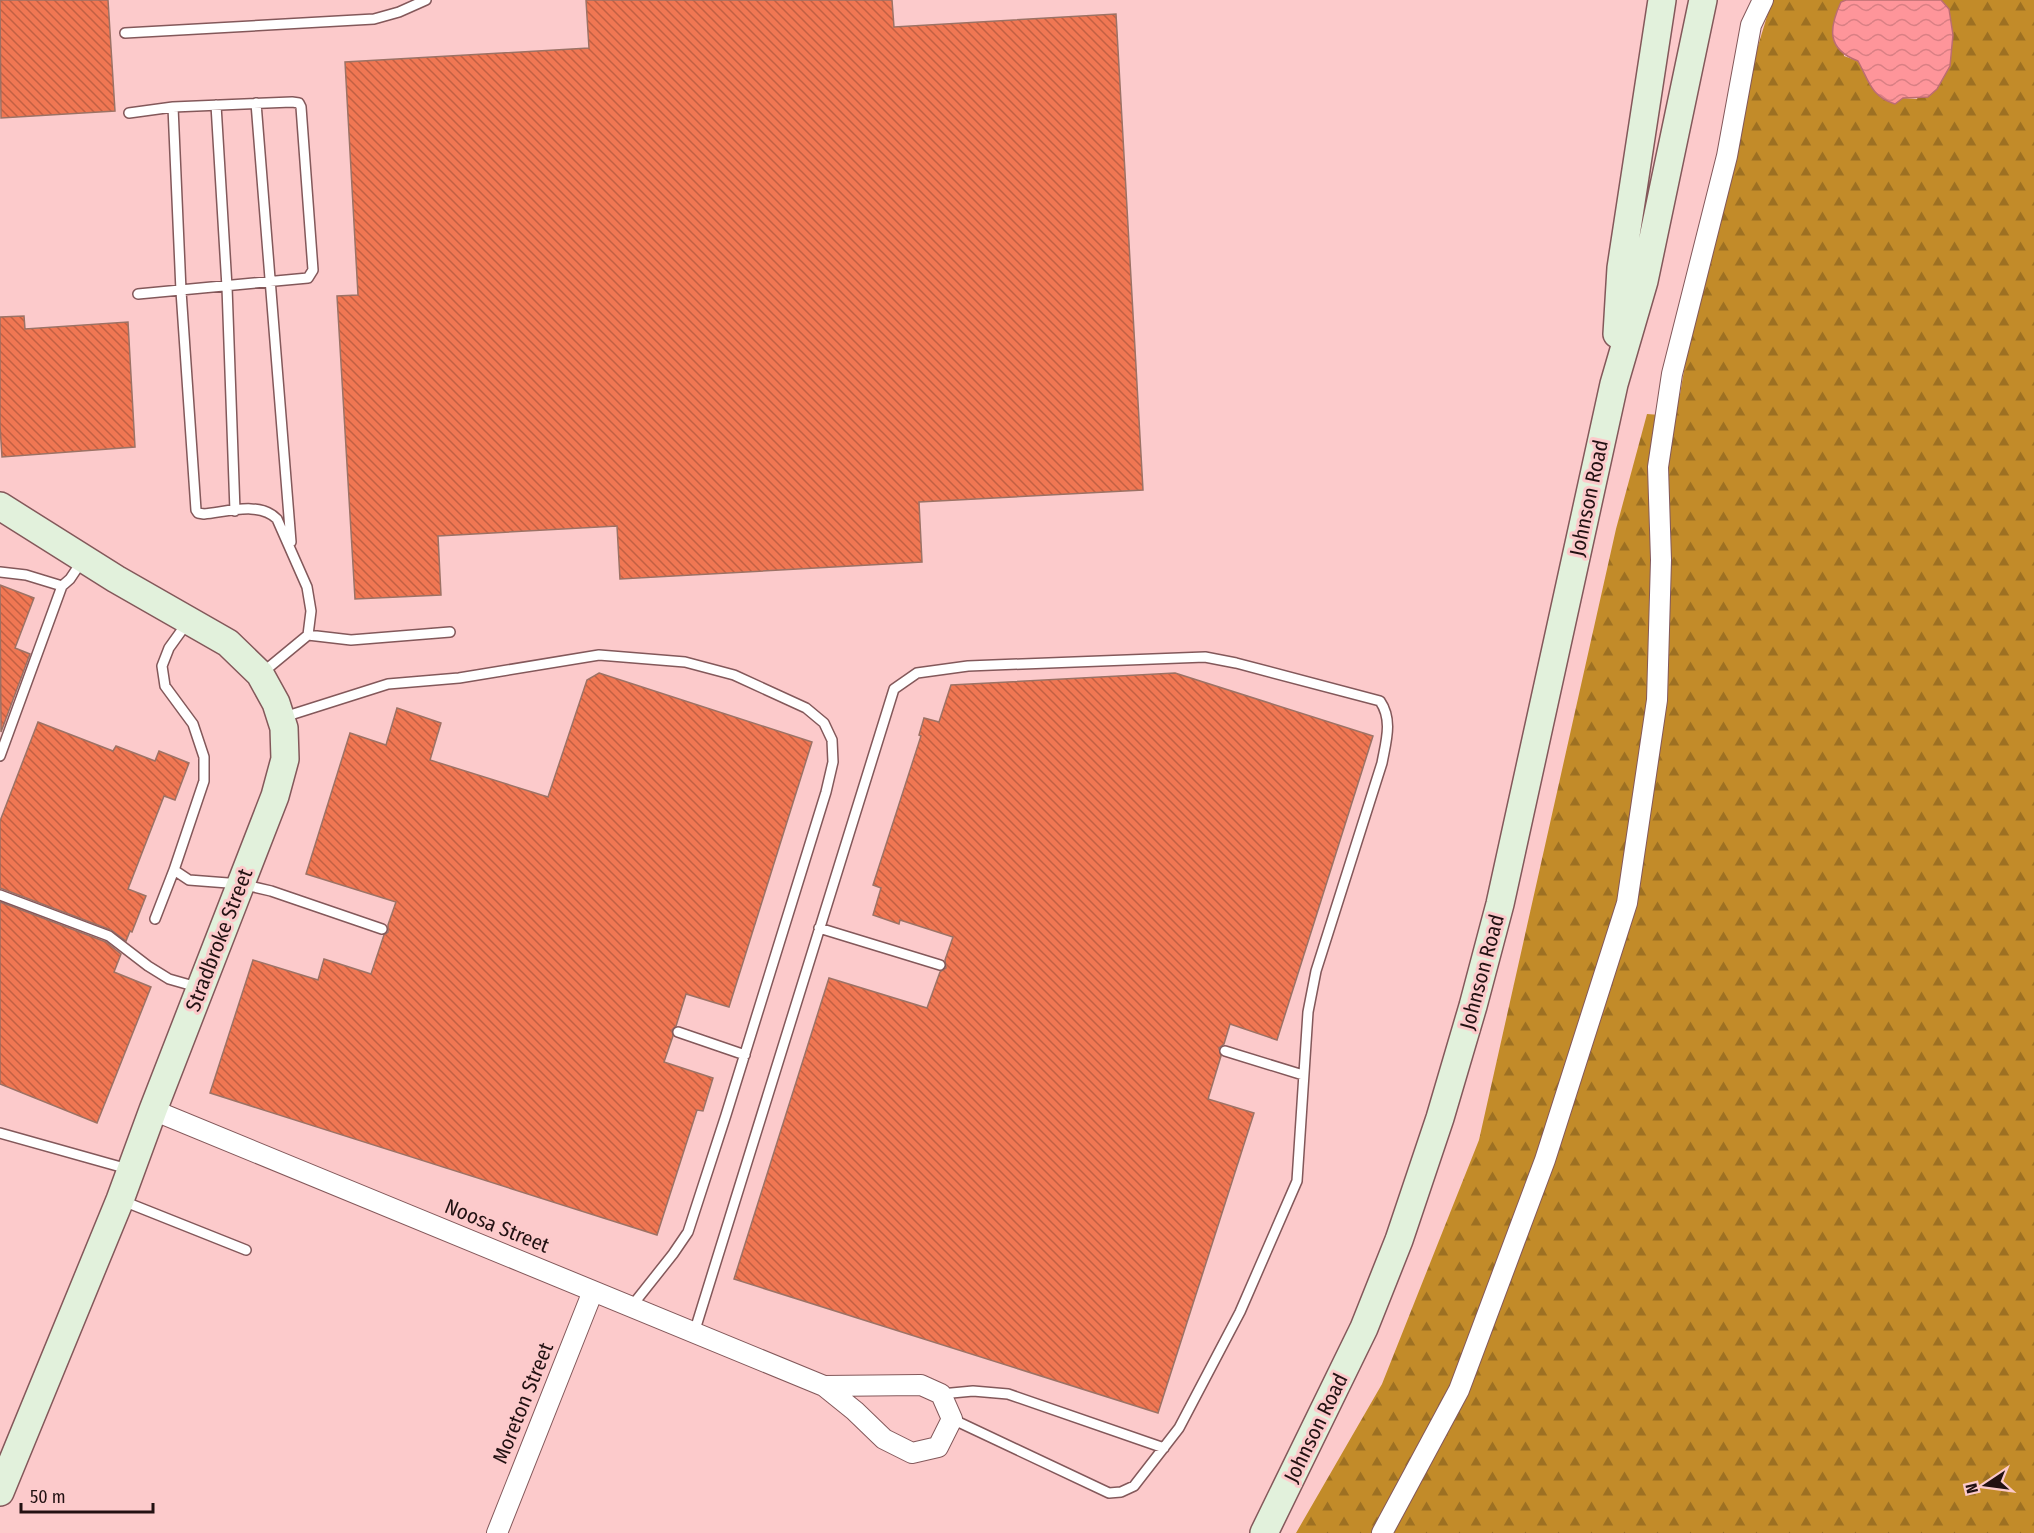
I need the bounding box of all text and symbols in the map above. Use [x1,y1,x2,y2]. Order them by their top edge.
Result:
street label: Johnson Road [1564,437,1614,559]
street label: Stradbroke Street [180,865,258,1015]
street label: Johnson Road [1454,911,1510,1033]
street label: Noosa Street [441,1193,553,1259]
street label: Moreton Street [487,1339,559,1467]
street label: Johnson Road [1278,1369,1354,1487]
north arrow [1956,1455,2016,1515]
scale bar [21,1476,153,1514]
text: N [1962,1481,1982,1495]
text: 50 m [30,1486,66,1508]

